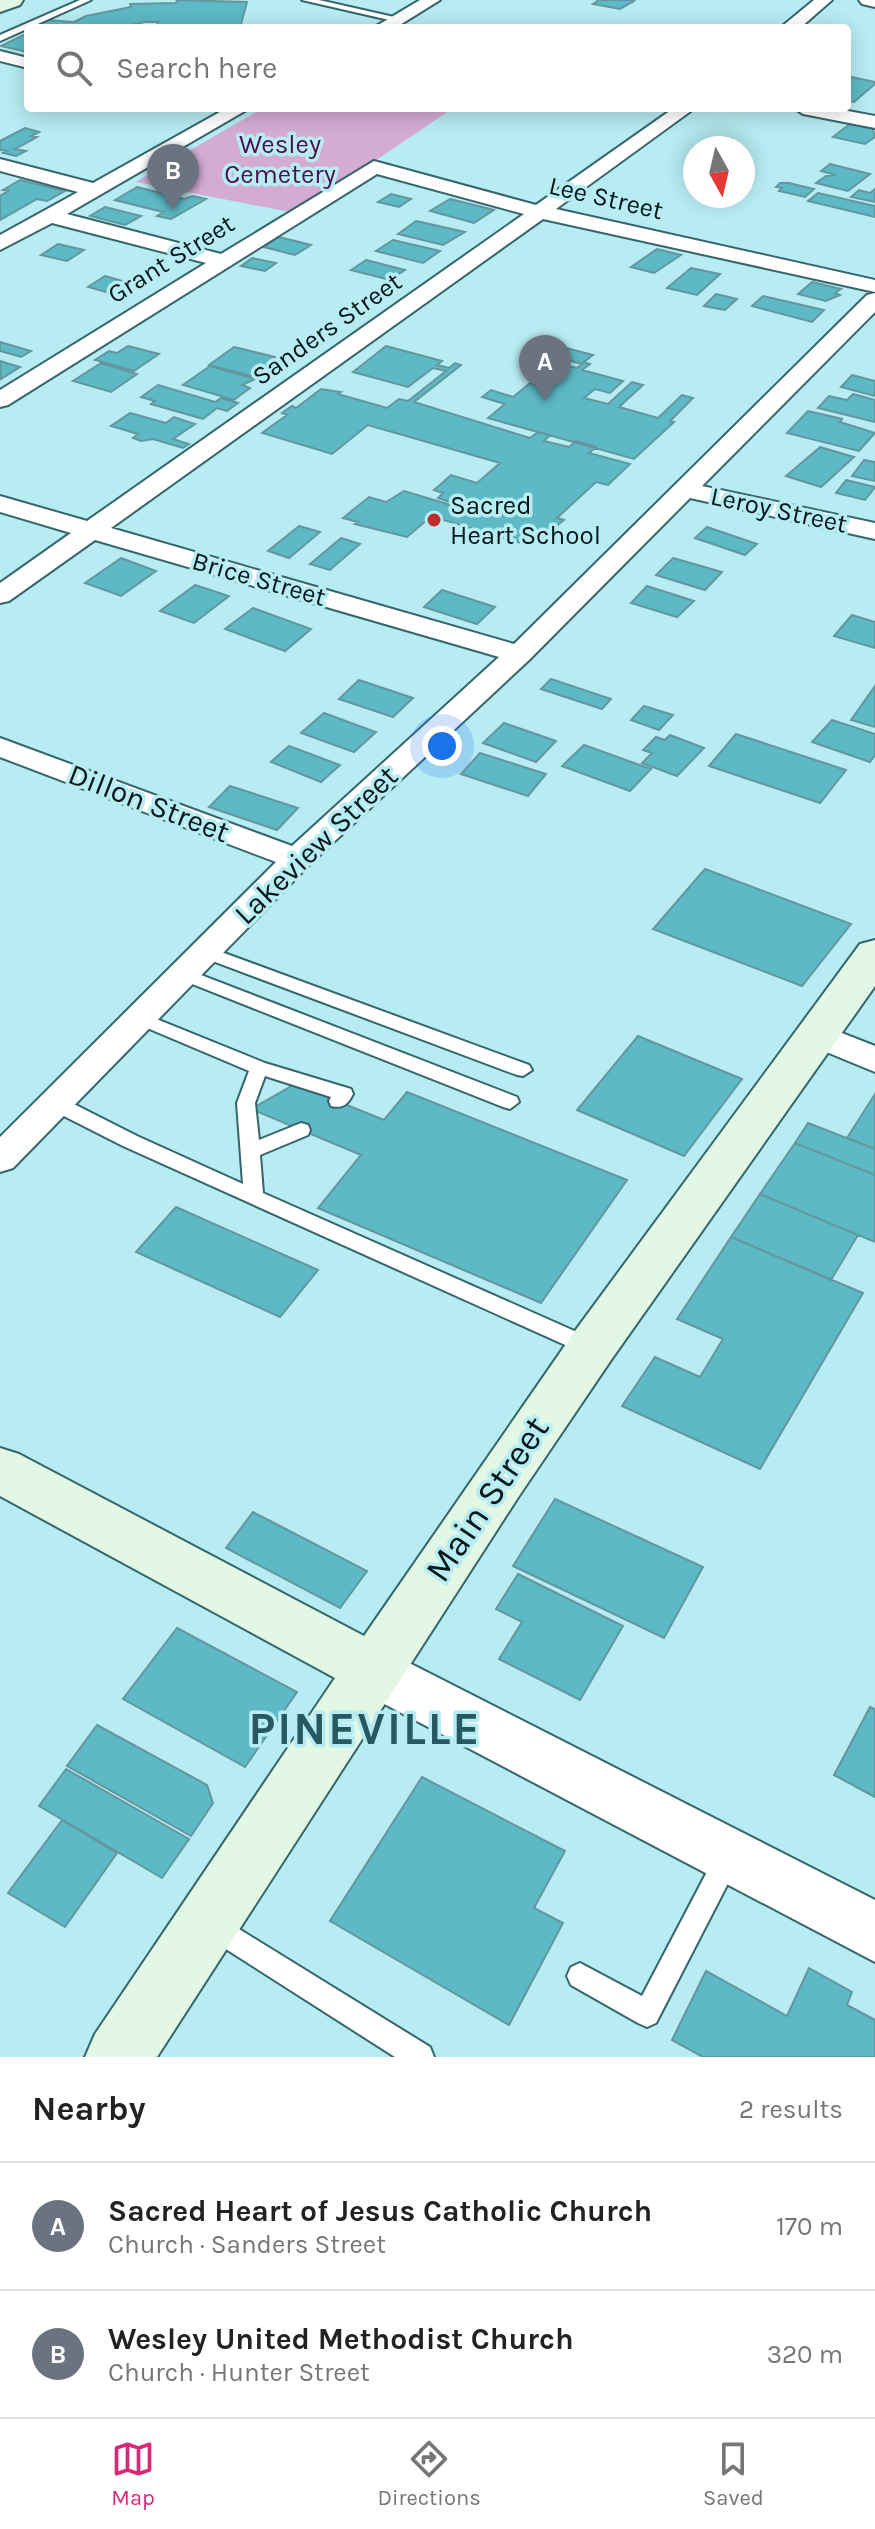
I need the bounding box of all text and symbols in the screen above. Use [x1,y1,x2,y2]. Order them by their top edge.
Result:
search box [24,24,851,112]
icon: search [52,46,96,90]
text: Search here [116,50,277,86]
park label: Wesley Cemetery [224,129,336,190]
north arrow [683,136,755,208]
pin: B [147,144,199,210]
street label: Lee Street [546,170,666,226]
street label: Grant Street [102,208,240,310]
street label: Sanders Street [246,266,408,392]
pin: A [519,335,571,401]
street label: Leroy Street [708,480,850,540]
place label: Sacred Heart School [450,490,601,551]
marker: Sacred Heart School [425,511,443,529]
street label: Brice Street [189,545,330,613]
your location [422,726,462,766]
street label: Dillon Street [63,756,235,850]
street label: Lakeview Street [227,758,405,932]
street label: Main Street [416,1408,558,1590]
district label: PINEVILLE [249,1702,481,1756]
text: Nearby [32,2089,146,2129]
text: 2 results [739,2094,843,2125]
text: Sacred Heart of Jesus Catholic Church [108,2193,652,2229]
text: A [50,2211,66,2242]
text: 170 m [776,2211,843,2242]
text: Church · Sanders Street [108,2229,386,2260]
text: Wesley United Methodist Church [108,2321,574,2357]
text: B [50,2339,66,2370]
text: 320 m [767,2339,843,2370]
text: Church · Hunter Street [108,2357,370,2388]
tab: Map [111,2437,155,2511]
tab: Directions [377,2437,481,2511]
tab: Saved [703,2437,764,2511]

